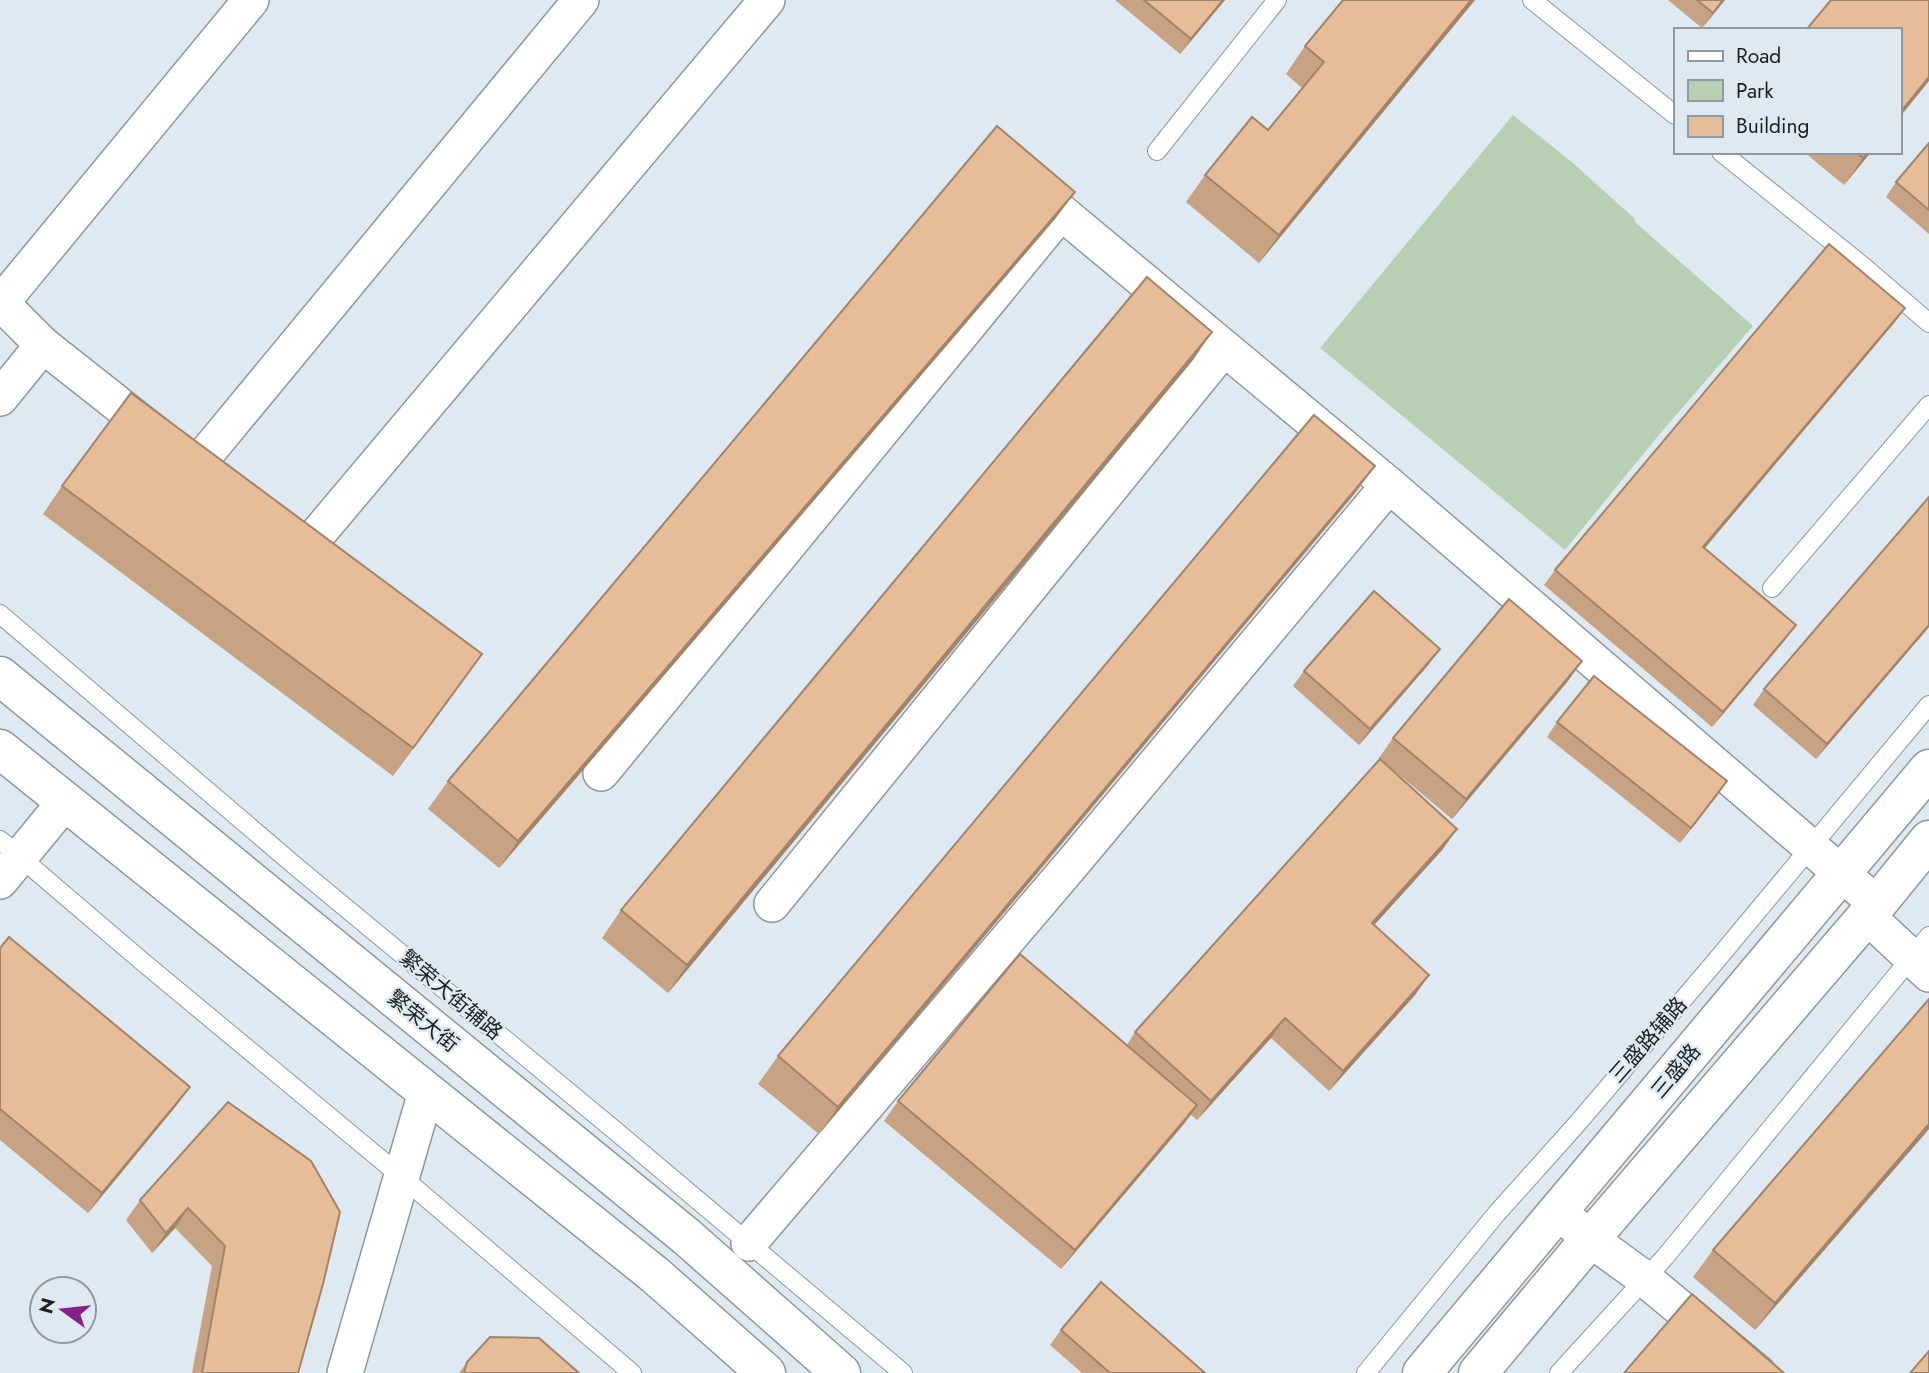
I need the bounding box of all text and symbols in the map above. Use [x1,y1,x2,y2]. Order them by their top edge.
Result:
legend [1674,28,1901,154]
text: Road [1736,41,1781,71]
text: Park [1736,76,1774,106]
text: Building [1736,111,1809,141]
street label: 繁荣大街辅路 [395,945,507,1045]
street label: 繁荣大街 [382,985,464,1057]
street label: 三盛路辅路 [1604,992,1692,1088]
street label: 三盛路 [1646,1039,1706,1103]
north arrow [28,1275,98,1345]
text: N [32,1295,62,1317]

